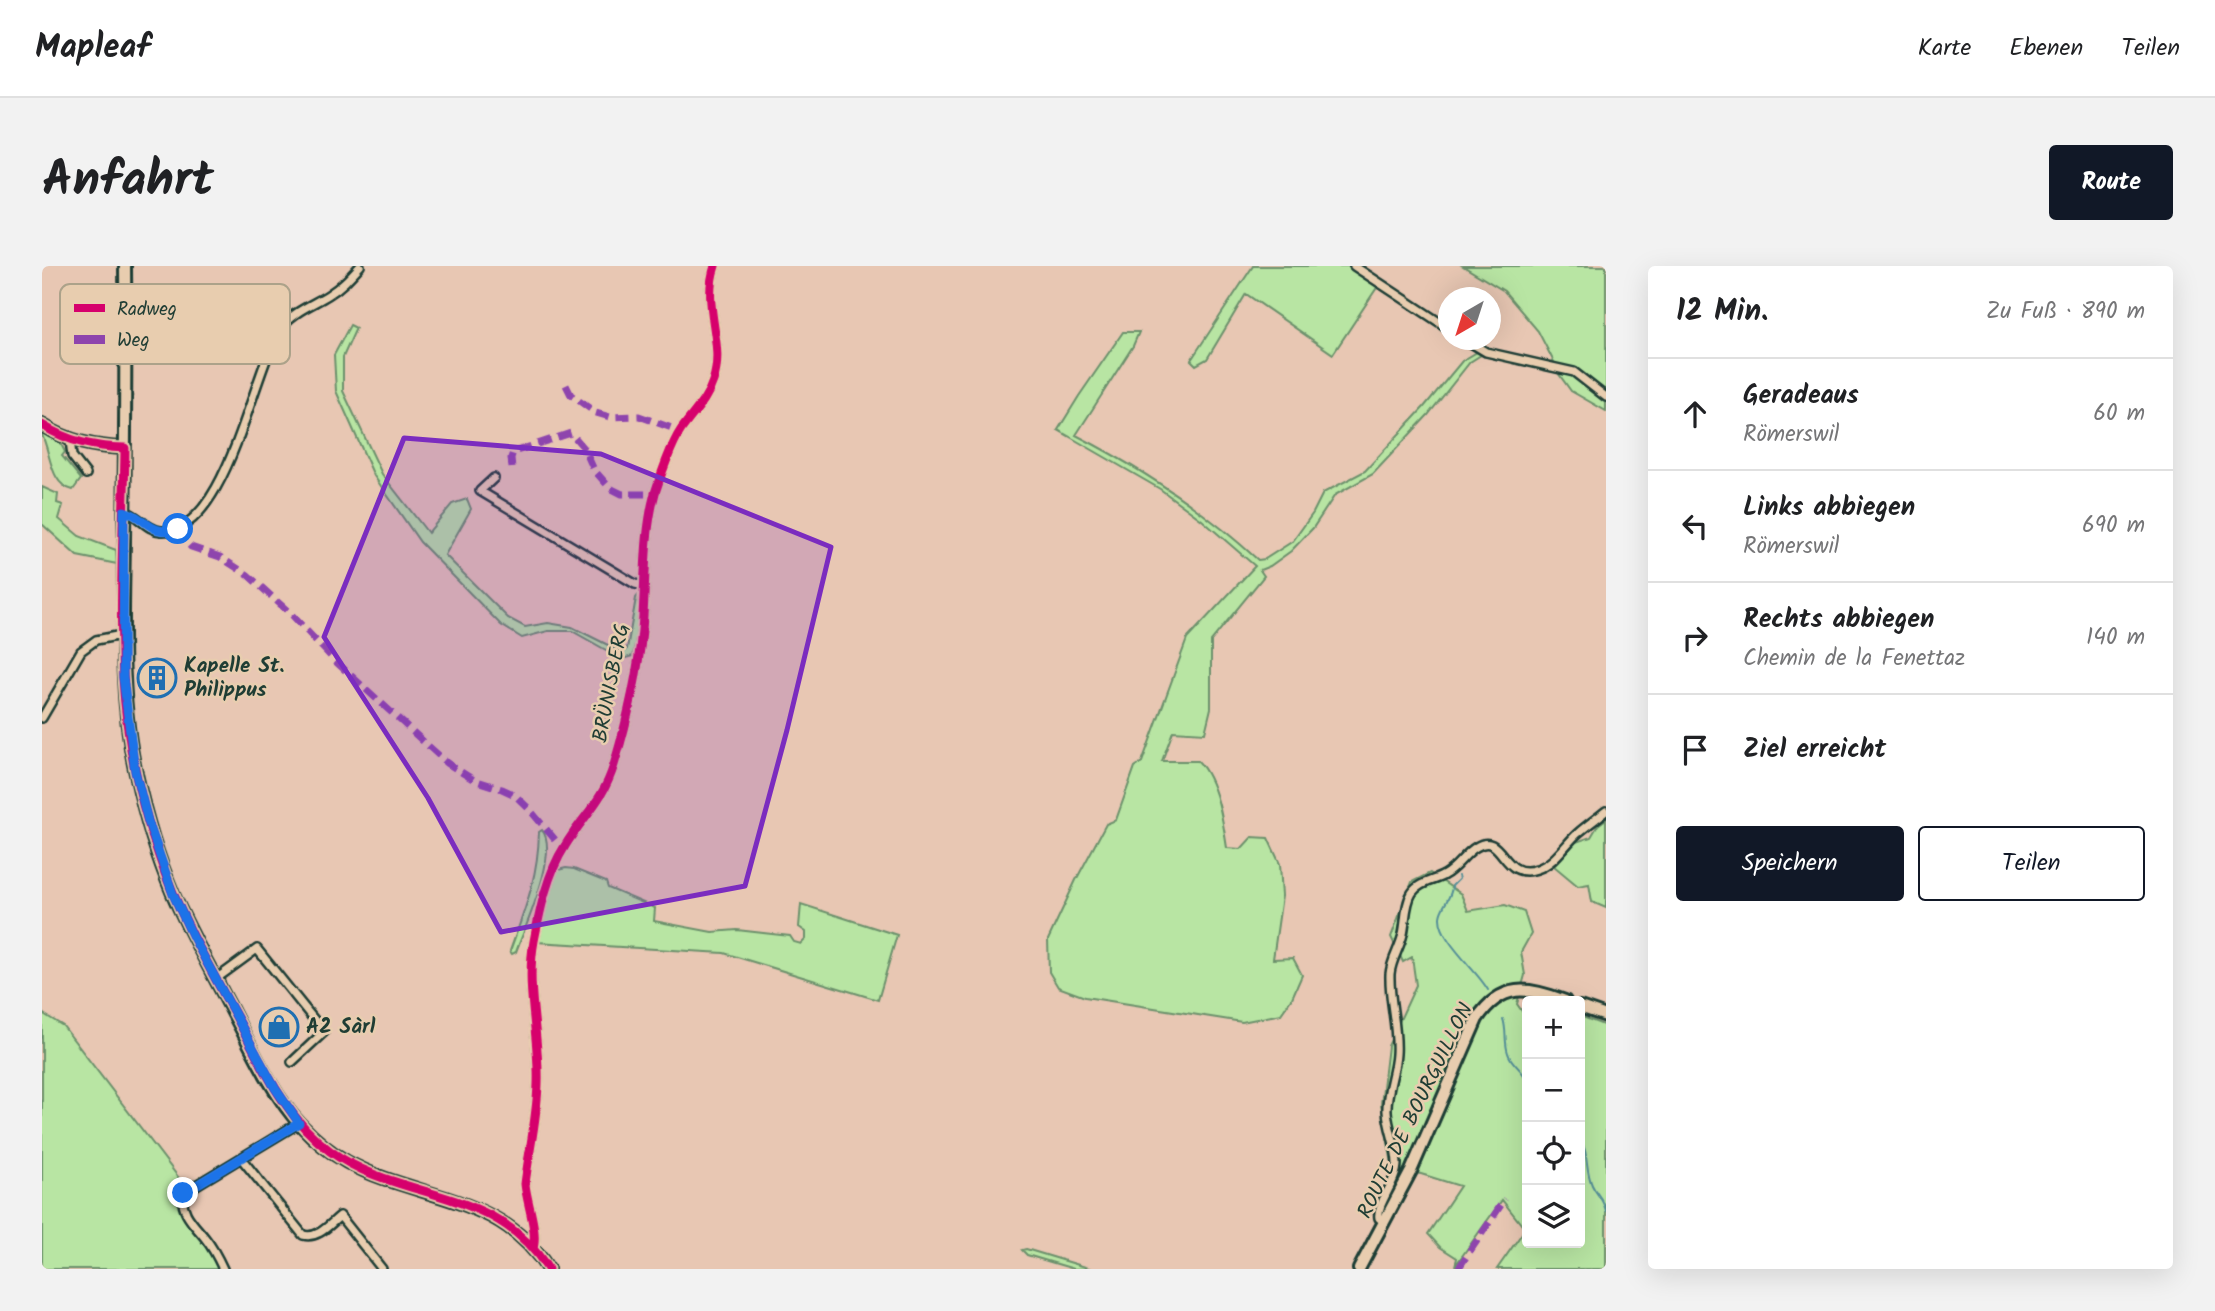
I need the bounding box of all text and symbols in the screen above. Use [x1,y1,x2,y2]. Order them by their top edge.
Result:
text: Mapleaf [35,22,151,75]
text: Karte [1918,29,1971,68]
text: Ebenen [2009,29,2083,68]
text: Teilen [2121,29,2180,68]
text: Anfahrt [42,143,214,221]
button: Route [2049,145,2173,220]
legend [60,284,290,364]
north arrow [1438,287,1501,350]
text: 12 Min. [1676,288,1768,336]
text: Zu Fuß · 890 m [1986,294,2145,330]
text: Radweg [117,295,177,325]
text: Weg [117,326,149,356]
text: Geradeaus [1743,375,1859,417]
icon: ahead [1676,395,1714,433]
text: 60 m [2093,396,2145,432]
text: Römerswil [1743,417,1840,453]
text: Links abbiegen [1743,487,1915,529]
icon: left [1676,507,1714,545]
text: 690 m [2082,508,2145,544]
route start [162,513,193,544]
text: Römerswil [1743,529,1840,565]
text: Rechts abbiegen [1743,599,1934,641]
icon: right [1676,619,1714,657]
text: 140 m [2086,620,2145,656]
street label: BRÜNISBERG [584,621,640,745]
text: Chemin de la Fenettaz [1743,641,1965,677]
place label: Kapelle St. Philippus [184,650,284,707]
building icon: Kapelle St. Philippus [136,657,178,699]
text: Ziel erreicht [1743,729,1886,771]
icon: arrive [1676,731,1714,769]
button: Speichern [1676,826,1904,901]
button: Teilen [1918,826,2145,901]
map controls [1522,996,1585,1248]
button: + [1522,996,1585,1059]
street label: ROUTE DE BOURGUILLON [1349,997,1483,1225]
shop icon: A2 Sàrl [258,1006,300,1048]
place label: A2 Sàrl [306,1011,376,1044]
button: − [1522,1059,1585,1122]
button: locate [1522,1122,1585,1185]
route end [167,1177,198,1208]
button: layers [1522,1185,1585,1248]

